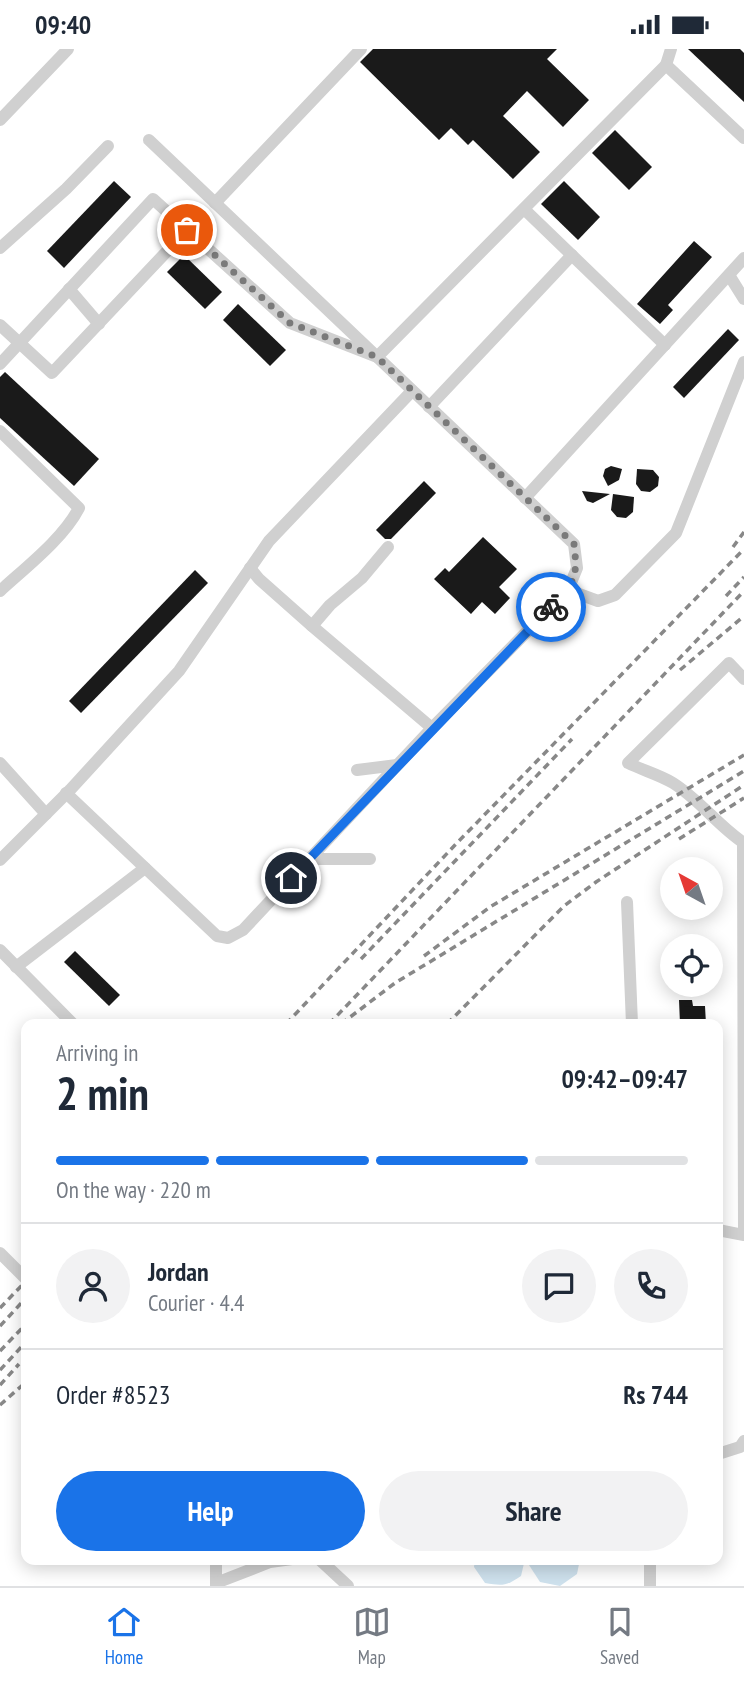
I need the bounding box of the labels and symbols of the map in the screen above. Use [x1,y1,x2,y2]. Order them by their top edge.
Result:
pin [157,200,217,260]
courier [516,572,586,642]
pin [261,848,321,908]
north arrow [660,857,723,921]

